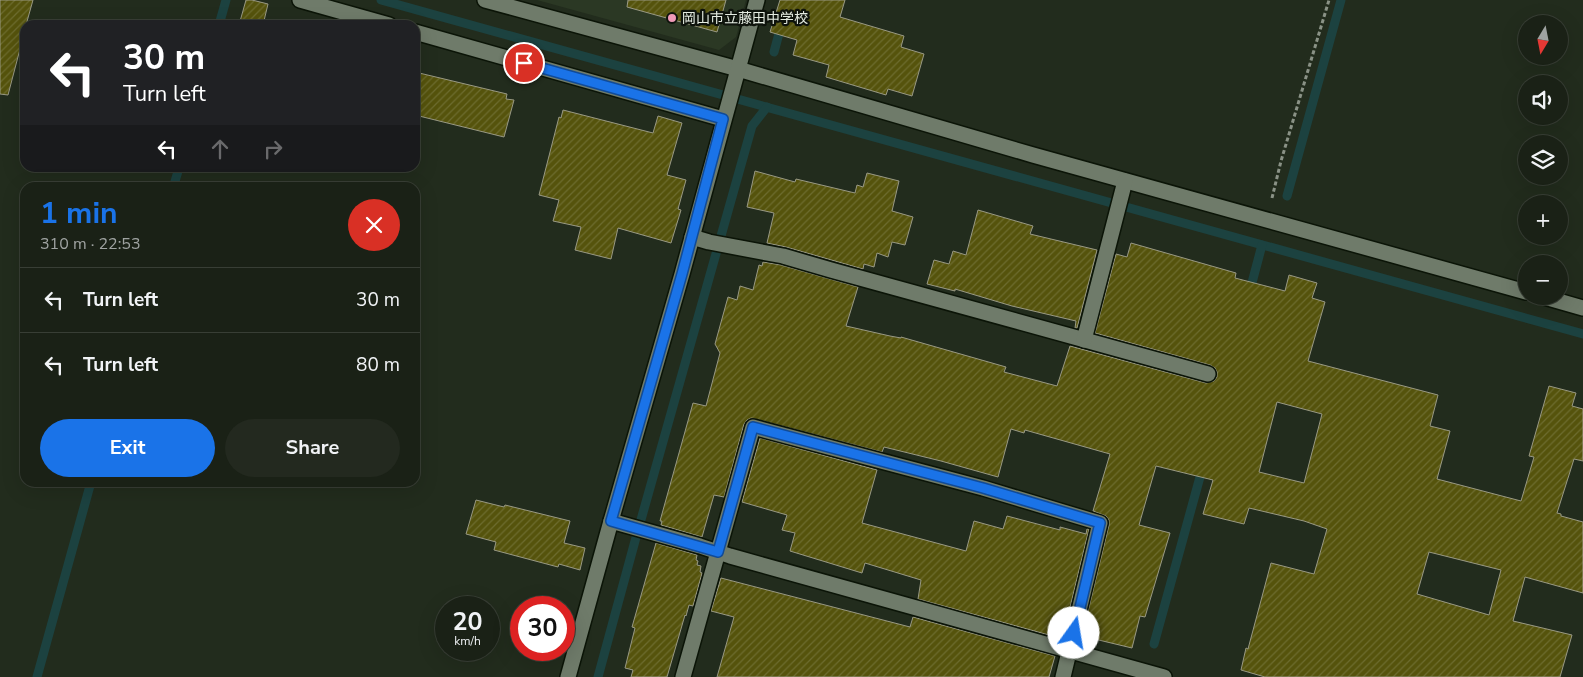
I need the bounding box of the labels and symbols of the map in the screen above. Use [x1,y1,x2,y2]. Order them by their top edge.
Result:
place label: 岡山市立藤田中学校 [682,9,808,28]
marker: 岡山市立藤田中学校 [666,12,678,24]
north arrow [1518,15,1568,65]
pin [503,42,545,84]
speed limit sign: 30 [510,596,575,661]
position arrow [1047,606,1099,658]

